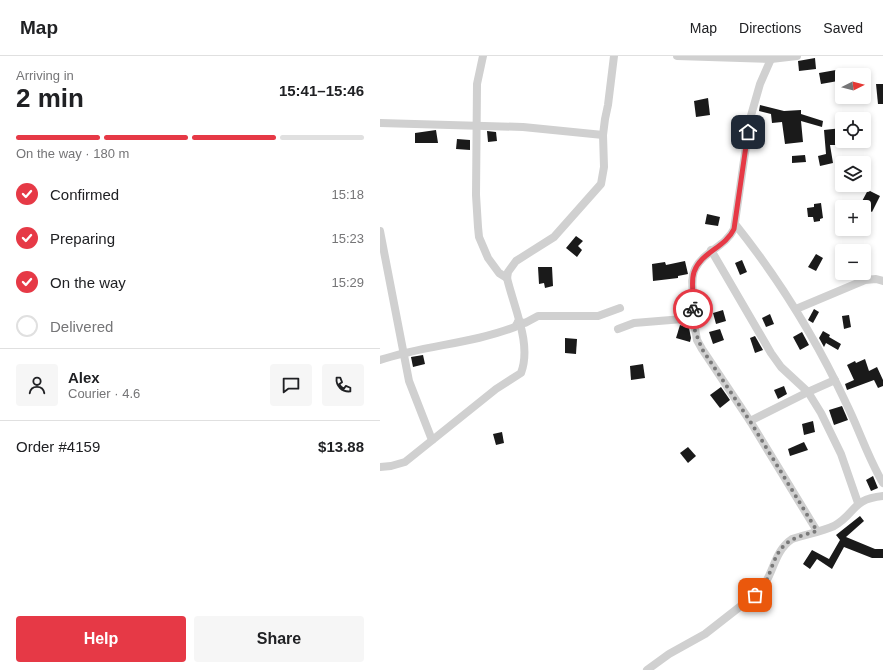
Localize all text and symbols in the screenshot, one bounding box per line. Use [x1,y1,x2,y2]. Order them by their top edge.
text: Map [20,17,58,38]
text: Map [690,20,717,36]
text: Directions [739,20,801,36]
text: Saved [823,20,863,36]
text: Arriving in [16,68,74,83]
north arrow [835,68,871,104]
map controls [835,68,871,280]
text: 15:41–15:46 [279,82,364,99]
text: 2 min [16,83,84,113]
button: locate [835,112,871,148]
pin [731,115,765,149]
icon: home [737,121,759,143]
text: On the way · 180 m [16,146,129,161]
button: layers [835,156,871,192]
icon: check [16,183,38,205]
text: Confirmed [50,186,119,203]
text: 15:18 [331,187,364,202]
button: + [835,200,871,236]
icon: check [16,227,38,249]
text: Preparing [50,230,115,247]
text: 15:23 [331,231,364,246]
button: − [835,244,871,280]
icon: check [16,271,38,293]
text: On the way [50,274,126,291]
text: 15:29 [331,275,364,290]
courier [673,289,713,329]
icon: bike [682,298,704,320]
text: Delivered [50,318,113,335]
button: person [16,364,58,406]
button: chat [270,364,312,406]
button: phone [322,364,364,406]
text: Alex [68,369,100,386]
text: Courier · 4.6 [68,386,140,401]
text: Order #4159 [16,438,100,455]
text: $13.88 [318,438,364,455]
pin [738,578,772,612]
icon: bag [744,584,766,606]
button: Help [16,616,186,662]
button: Share [194,616,364,662]

